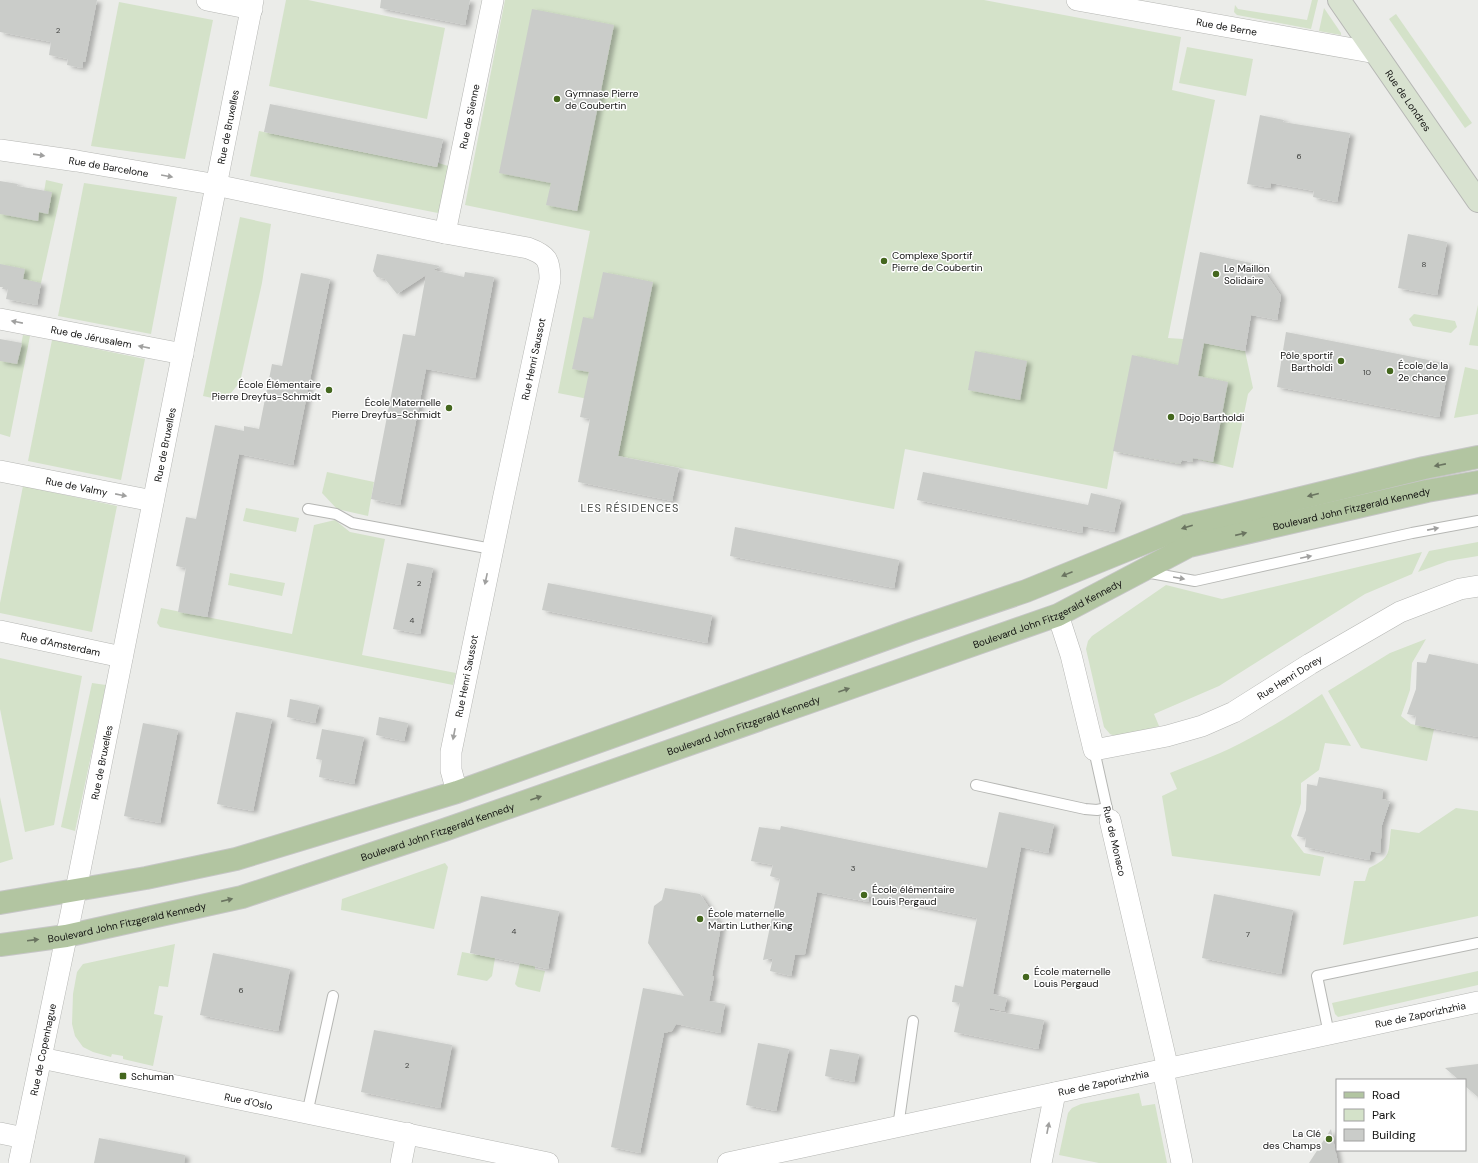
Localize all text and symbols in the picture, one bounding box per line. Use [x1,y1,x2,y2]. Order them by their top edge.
street label: Rue de Berne [1195,15,1258,39]
house number: 2 [56,25,61,35]
street label: Rue de Londres [1382,67,1434,134]
street label: Rue de Sienne [456,83,483,150]
place label: Gymnase Pierre de Coubertin [565,87,639,112]
street label: Rue de Bruxelles [215,88,242,165]
marker: Gymnase Pierre de Coubertin [552,94,562,104]
house number: 6 [1296,151,1302,161]
one-way arrow [33,152,45,158]
street label: Rue de Barcelone [68,154,150,180]
one-way arrow [161,174,173,180]
place label: Complexe Sportif Pierre de Coubertin [892,249,983,274]
marker: Complexe Sportif Pierre de Coubertin [879,256,889,266]
house number: 8 [1422,259,1427,269]
place label: Le Maillon Solidaire [1224,262,1270,287]
marker: Le Maillon Solidaire [1211,269,1221,279]
street label: Rue Henri Saussot [518,317,549,401]
one-way arrow [11,319,23,325]
street label: Rue de Jérusalem [50,323,133,351]
one-way arrow [138,344,151,350]
place label: Pôle sportif Bartholdi [1280,349,1334,374]
marker: Pôle sportif Bartholdi [1336,356,1346,366]
place label: École de la 2e chance [1398,359,1448,384]
marker: École de la 2e chance [1385,366,1395,376]
house number: 10 [1363,367,1372,377]
place label: École Élémentaire Pierre Dreyfus-Schmidt [212,378,321,403]
marker: École Élémentaire Pierre Dreyfus-Schmidt [324,385,334,395]
place label: École Maternelle Pierre Dreyfus-Schmidt [332,396,441,421]
marker: École Maternelle Pierre Dreyfus-Schmidt [444,403,454,413]
street label: Rue de Bruxelles [151,406,179,483]
place label: Dojo Bartholdi [1179,411,1245,424]
marker: Dojo Bartholdi [1166,412,1176,422]
one-way arrow [1434,462,1446,468]
street label: Rue de Valmy [44,474,109,499]
street label: Boulevard John Fitzgerald Kennedy [1271,484,1432,533]
one-way arrow [115,492,127,498]
one-way arrow [1307,492,1319,498]
district label: LES RÉSIDENCES [581,501,679,515]
one-way arrow [1181,524,1193,530]
one-way arrow [1427,526,1439,532]
one-way arrow [1234,531,1247,537]
one-way arrow [1300,553,1312,559]
one-way arrow [1060,572,1072,578]
one-way arrow [483,573,489,585]
street label: Boulevard John Fitzgerald Kennedy [971,576,1125,651]
one-way arrow [1173,576,1185,582]
house number: 2 [417,578,422,588]
house number: 4 [410,615,415,625]
street label: Rue d'Amsterdam [19,630,102,659]
street label: Rue Henri Saussot [452,634,481,718]
street label: Rue Henri Dorey [1255,652,1325,703]
one-way arrow [838,686,850,692]
street label: Boulevard John Fitzgerald Kennedy [665,693,822,758]
street label: Rue de Bruxelles [88,724,116,801]
one-way arrow [451,728,457,740]
one-way arrow [531,795,543,801]
street label: Boulevard John Fitzgerald Kennedy [359,800,517,864]
street label: Rue de Monaco [1100,805,1129,878]
house number: 3 [851,863,856,873]
place label: École élémentaire Louis Pergaud [872,883,955,908]
marker: École élémentaire Louis Pergaud [859,890,869,900]
one-way arrow [221,897,233,903]
street label: Boulevard John Fitzgerald Kennedy [47,899,208,945]
place label: École maternelle Martin Luther King [708,907,793,932]
marker: École maternelle Martin Luther King [695,914,705,924]
house number: 4 [512,926,517,936]
house number: 7 [1246,929,1250,939]
one-way arrow [27,937,39,943]
place label: École maternelle Louis Pergaud [1034,965,1111,990]
marker: École maternelle Louis Pergaud [1021,972,1031,982]
house number: 6 [238,985,244,995]
street label: Rue de Zaporizhzhia [1374,999,1467,1031]
street label: Rue de Copenhague [27,1002,59,1097]
house number: 2 [405,1060,410,1070]
street label: Rue de Zaporizhzhia [1057,1067,1150,1099]
place label: Schuman [131,1070,174,1083]
marker: Schuman [118,1071,128,1081]
legend [1336,1079,1466,1151]
text: Road [1372,1087,1400,1103]
street label: Rue d'Oslo [223,1090,274,1113]
text: Park [1372,1107,1396,1123]
one-way arrow [1046,1122,1052,1134]
place label: La Clé des Champs [1263,1127,1321,1152]
text: Building [1372,1127,1416,1143]
marker: La Clé des Champs [1324,1134,1334,1144]

